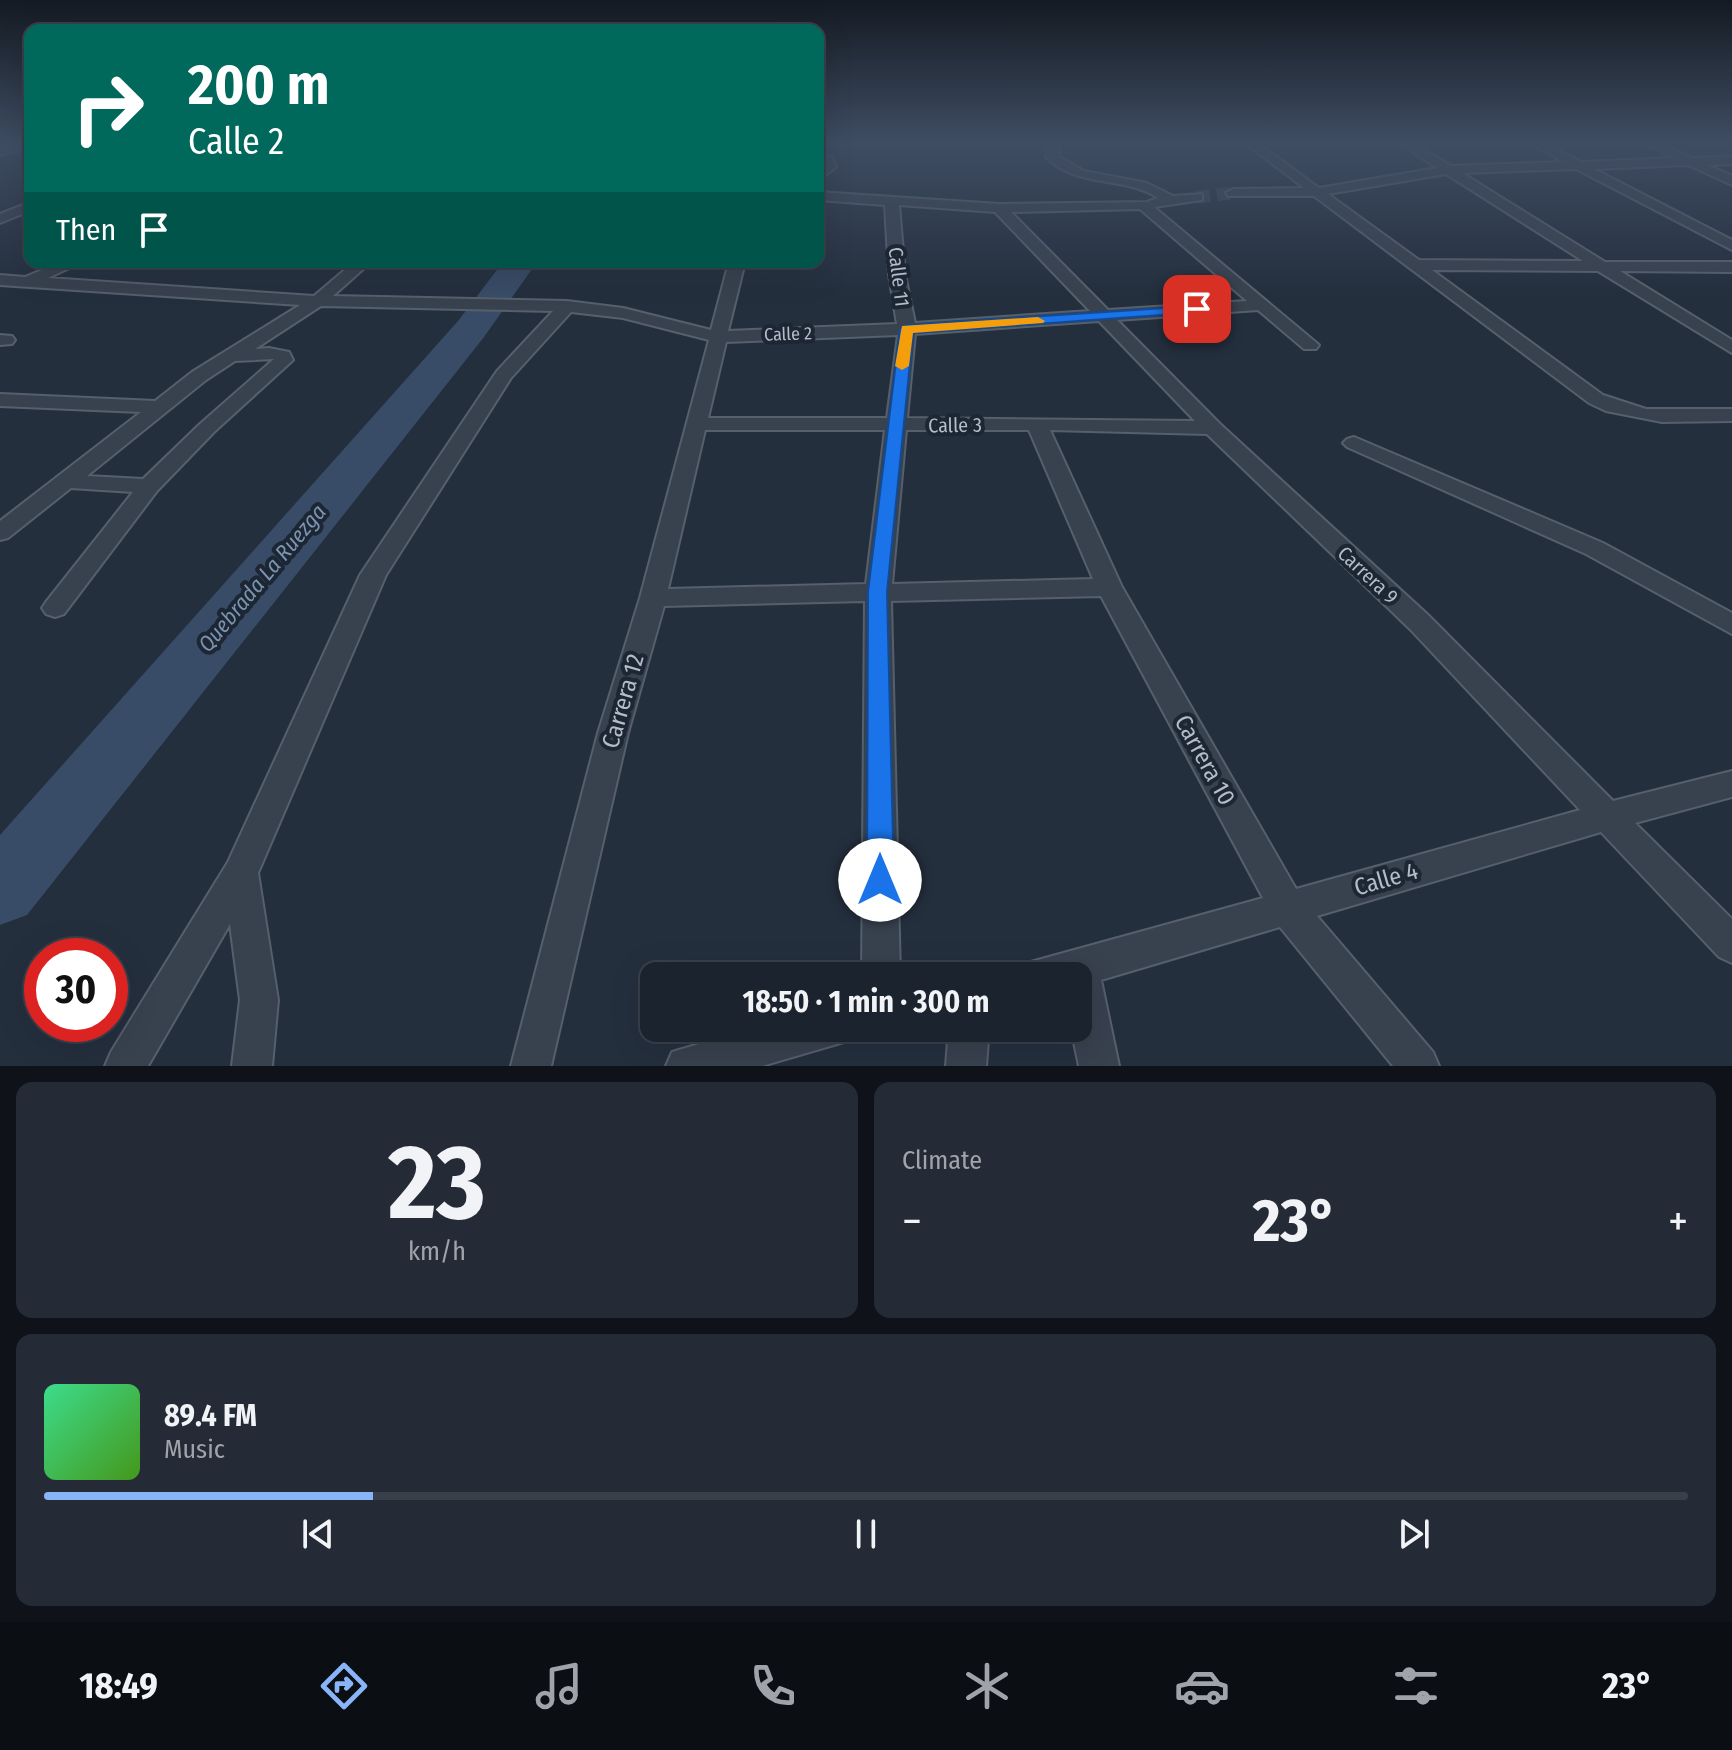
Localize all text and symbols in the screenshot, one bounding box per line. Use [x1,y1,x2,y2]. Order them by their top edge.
text: 200 m [188,52,329,119]
icon: right [56,56,160,160]
text: Calle 2 [188,120,284,164]
icon: arrive [132,208,176,252]
text: Then [56,212,116,248]
street label: Calle 11 [883,246,915,308]
pin [1163,275,1231,343]
icon: arrive [1175,287,1219,331]
street label: Calle 2 [764,322,812,346]
street label: Calle 3 [928,413,982,437]
water label: Quebrada La Ruezga [192,499,332,657]
street label: Carrera 9 [1333,541,1403,609]
street label: Carrera 12 [596,651,650,751]
street label: Carrera 10 [1169,710,1241,810]
position arrow [838,838,922,922]
street label: Calle 4 [1351,857,1421,901]
speed limit sign: 30 [24,938,128,1042]
text: 18:50 · 1 min · 300 m [743,984,989,1020]
text: 23 [388,1121,486,1246]
text: Climate [902,1145,982,1176]
text: 23° [1253,1185,1337,1257]
text: − [902,1195,922,1248]
text: + [1668,1195,1688,1248]
text: km/h [408,1236,466,1267]
text: 89.4 FM [164,1398,257,1434]
text: Music [164,1434,225,1465]
icon: previous [296,1512,340,1556]
icon: pause [844,1512,888,1556]
icon: next [1392,1512,1436,1556]
icon: directions [316,1658,372,1714]
icon: music [531,1658,587,1714]
icon: phone [745,1658,801,1714]
icon: climate [959,1658,1015,1714]
icon: car [1174,1658,1230,1714]
icon: filters [1388,1658,1444,1714]
text: 18:49 [79,1664,158,1708]
text: 23° [1602,1664,1653,1708]

